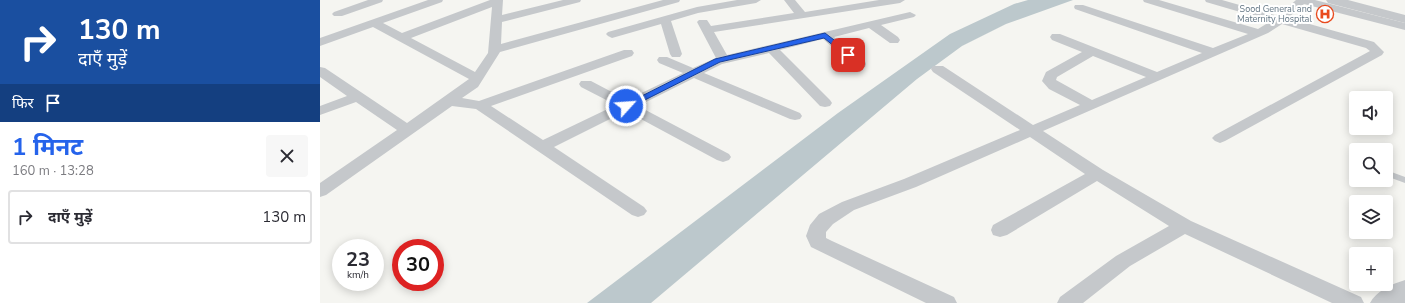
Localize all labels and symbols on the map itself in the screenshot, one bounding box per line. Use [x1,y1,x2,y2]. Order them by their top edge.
place label: Sood General and Maternity Hospital [1237,3,1312,25]
hospital icon: Sood General and Maternity Hospital [1315,4,1335,24]
pin [831,38,865,72]
position arrow [605,85,647,127]
speed limit sign: 30 [392,239,444,291]

